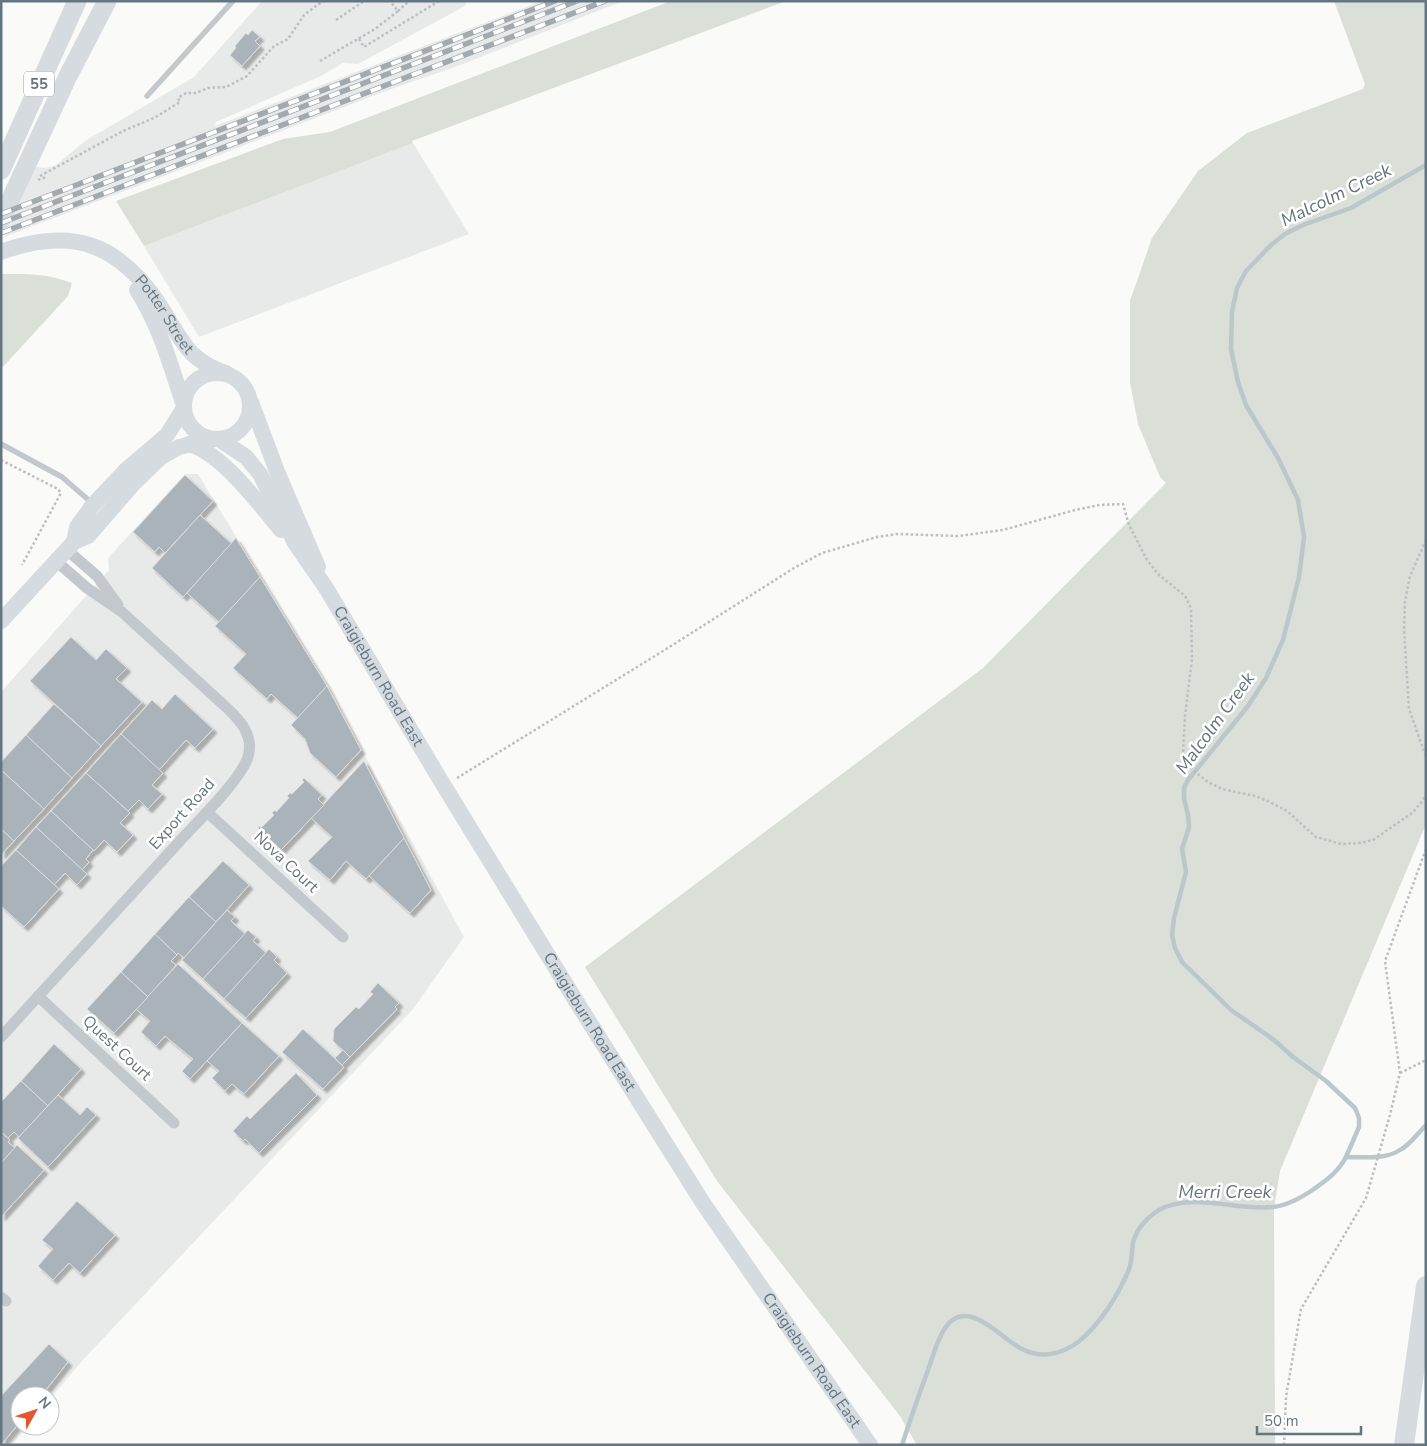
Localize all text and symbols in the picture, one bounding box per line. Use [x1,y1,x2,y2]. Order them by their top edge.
road number: 55 [24,72,54,96]
water label: Malcolm Creek [1277,157,1396,232]
street label: Potter Street [130,270,199,360]
street label: Craigieburn Road East [328,602,429,751]
water label: Malcolm Creek [1170,666,1261,779]
street label: Export Road [144,774,220,854]
street label: Nova Court [249,826,323,898]
street label: Craigieburn Road East [538,948,641,1096]
street label: Quest Court [78,1010,157,1086]
water label: Merri Creek [1178,1180,1273,1204]
street label: Craigieburn Road East [757,1288,866,1433]
north arrow [10,1386,60,1436]
text: N [34,1393,55,1413]
scale bar [1257,1404,1361,1436]
text: 50 m [1264,1411,1299,1431]

